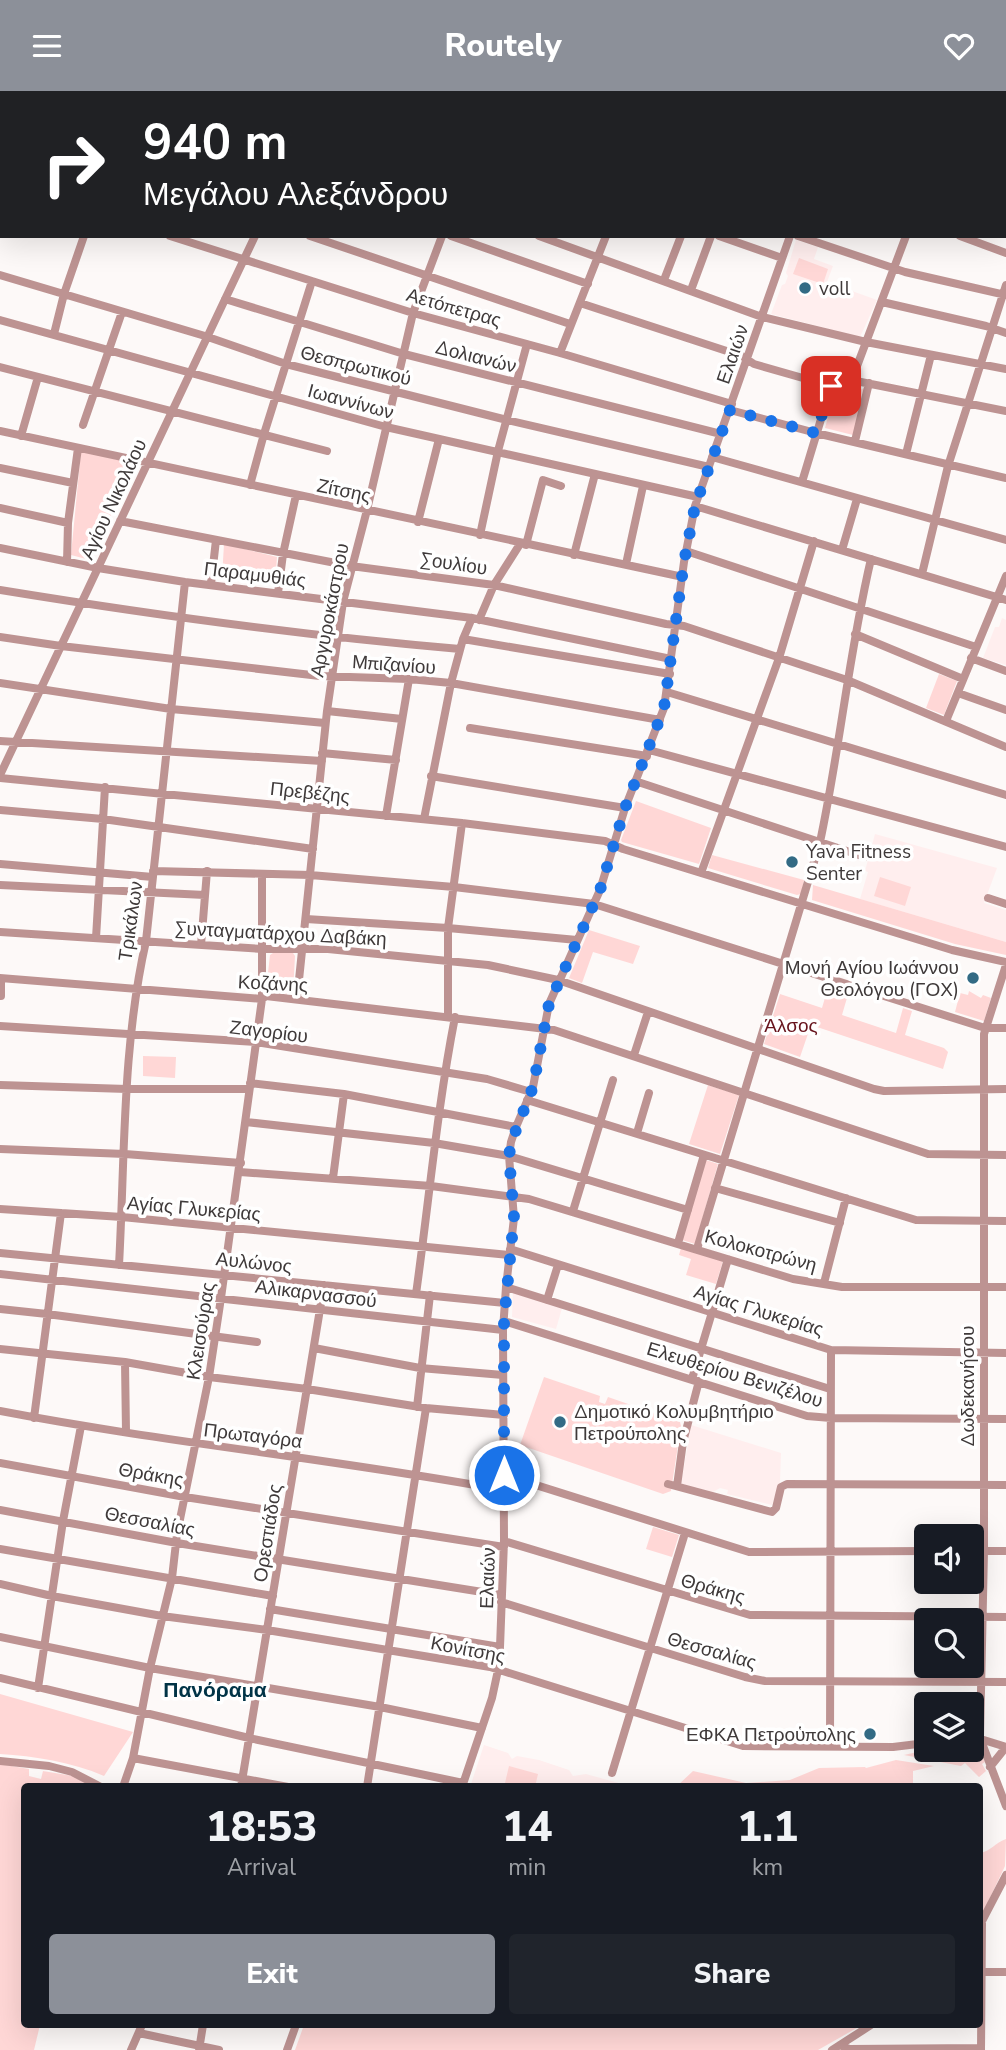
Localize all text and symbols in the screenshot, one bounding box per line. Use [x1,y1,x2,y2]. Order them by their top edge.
text: Routely [444,24,562,67]
icon: menu [28,27,66,65]
icon: heart [940,27,978,65]
text: 940 m [143,109,287,176]
icon: right [28,119,119,210]
text: Μεγάλου Αλεξάνδρου [143,173,448,216]
place label: voll [819,276,851,302]
marker: voll [797,280,813,296]
street label: Αετόπετρας [403,282,504,334]
street label: Ελαιών [711,321,755,388]
street label: Δολιανών [433,334,519,380]
street label: Θεσπρωτικού [298,340,414,392]
pin [801,356,861,416]
icon: arrive [812,367,850,405]
street label: Ιωαννίνων [305,378,397,426]
street label: Αγίου Νικολάου [75,435,153,564]
street label: Ζίτσης [314,473,373,509]
street label: Αργυροκάστρου [304,541,356,679]
street label: Σουλίου [419,546,489,582]
street label: Παραμυθιάς [202,556,307,594]
street label: Μπιζανίου [351,649,437,681]
street label: Πρεβέζης [269,776,351,810]
place label: Yava Fitness Senter [805,839,911,887]
marker: Yava Fitness Senter [784,854,800,870]
street label: Τρικάλων [113,880,149,963]
street label: Συνταγματάρχου Δαβάκη [175,915,387,953]
place label: Μονή Αγίου Ιωάννου Θεολόγου (ΓΟΧ) [785,955,959,1003]
street label: Κοζάνης [237,969,309,999]
marker: Μονή Αγίου Ιωάννου Θεολόγου (ΓΟΧ) [965,970,981,986]
park label: Άλσος [764,1013,818,1039]
street label: Ζαγορίου [228,1014,309,1050]
street label: Αγίας Γλυκερίας [126,1190,262,1228]
street label: Κολοκοτρώνη [702,1223,820,1278]
street label: Αυλώνος [215,1246,293,1280]
street label: Αλικαρνασσού [254,1274,378,1314]
street label: Αγίας Γλυκερίας [691,1279,827,1343]
street label: Κλεισούρας [180,1280,222,1382]
street label: Δωδεκανήσου [955,1326,981,1446]
street label: Ελευθερίου Βενιζέλου [643,1336,826,1414]
place label: Δημοτικό Κολυμβητήριο Πετρούπολης [574,1399,774,1447]
marker: Δημοτικό Κολυμβητήριο Πετρούπολης [552,1414,568,1430]
street label: Πρωταγόρα [202,1417,304,1455]
position arrow [467,1438,541,1512]
street label: Θράκης [116,1456,185,1494]
street label: Ορεστιάδος [247,1482,289,1584]
street label: Θεσσαλίας [102,1500,197,1543]
map controls [914,1524,984,1762]
button: sound [914,1524,984,1594]
street label: Ελαιών [474,1547,502,1609]
street label: Θράκης [678,1567,748,1611]
button: search [914,1608,984,1678]
street label: Θεσσαλίας [664,1626,759,1676]
street label: Κονίτσης [428,1630,507,1670]
district label: Πανόραμα [163,1676,267,1704]
button: layers [914,1692,984,1762]
place label: ΕΦΚΑ Πετροὑπολης [686,1722,856,1748]
marker: ΕΦΚΑ Πετροὑπολης [862,1726,878,1742]
text: 18:53 [206,1799,317,1856]
text: 14 [502,1799,552,1856]
text: 1.1 [737,1799,798,1856]
text: Arrival [227,1852,296,1883]
text: min [508,1852,546,1883]
text: km [752,1852,783,1883]
button: Exit [49,1934,495,2014]
button: Share [509,1934,955,2014]

